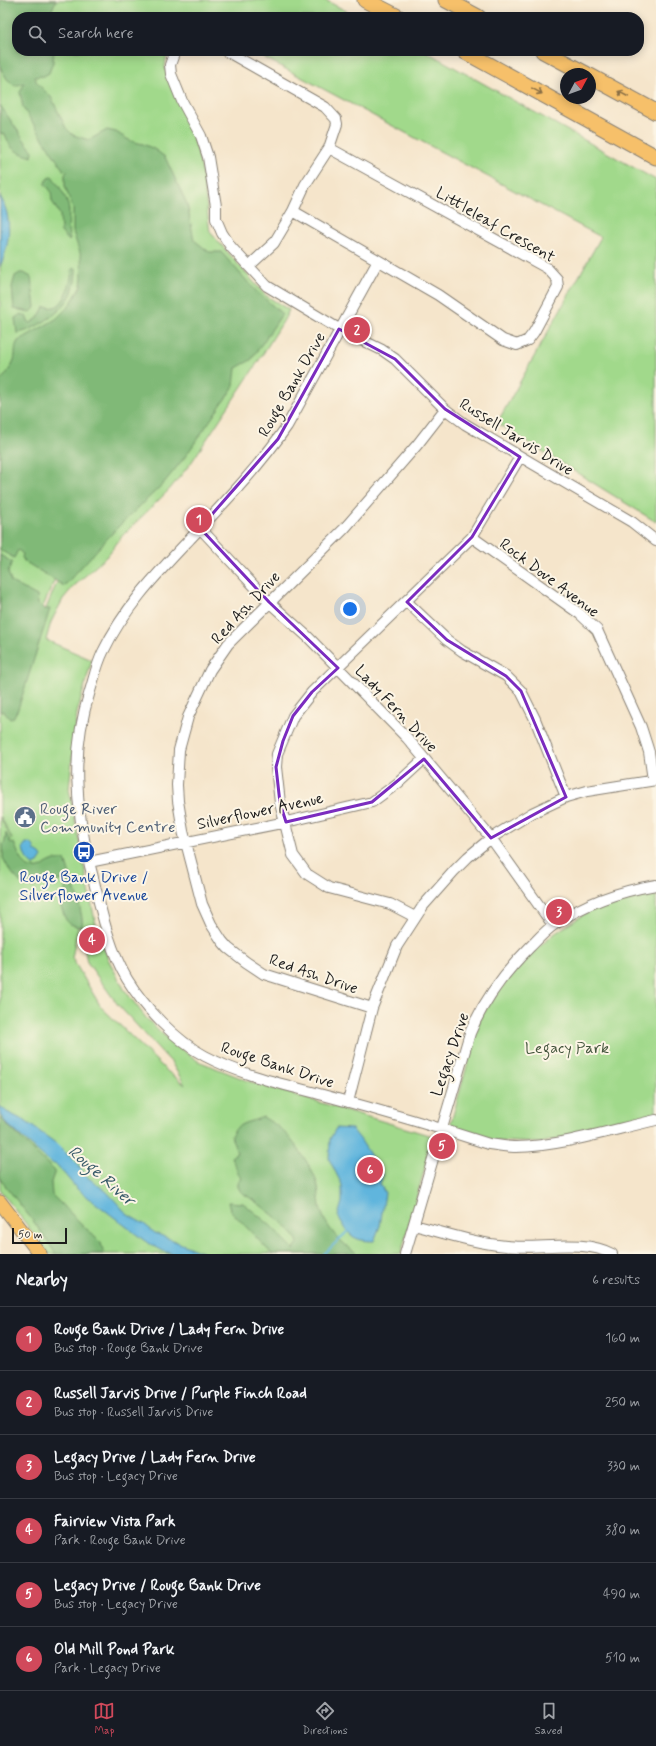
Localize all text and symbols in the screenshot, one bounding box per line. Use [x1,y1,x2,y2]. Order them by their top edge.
search box [12,12,644,56]
icon: search [26,23,48,45]
text: Search here [58,24,134,44]
north arrow [560,68,596,104]
one-way arrow [531,87,543,95]
one-way arrow [617,90,629,98]
street label: Littleleaf Crescent [432,183,559,268]
pin: 2 [344,315,370,345]
street label: Rouge Bank Drive [254,328,332,442]
street label: Russell Jarvis Drive [455,394,577,481]
pin: 1 [186,505,212,535]
street label: Rock Dove Avenue [495,534,603,623]
street label: Red Ash Drive [207,567,285,649]
your location [340,599,360,619]
street label: Lady Fern Drive [350,661,442,757]
street label: Silverflower Avenue [195,788,326,835]
place label: Rouge River Community Centre [40,799,175,838]
public building icon: Rouge River Community Centre [12,804,38,830]
bus stop icon: Rouge Bank Drive / Silverflower Avenue [71,839,97,865]
place label: Rouge Bank Drive / Silverflower Avenue [19,867,149,906]
pin: 3 [546,897,572,927]
pin: 4 [79,925,105,955]
street label: Red Ash Drive [266,949,361,999]
street label: Legacy Drive [426,1010,476,1100]
street label: Rouge Bank Drive [218,1037,337,1095]
park label: Legacy Park [525,1038,609,1060]
pin: 5 [429,1131,455,1161]
water label: Rouge River [62,1141,142,1214]
pin: 6 [357,1155,383,1185]
scale bar [12,1226,67,1245]
text: 50 m [18,1228,43,1242]
text: Nearby [16,1269,68,1291]
text: 6 results [592,1272,640,1289]
text: Rouge Bank Drive / Lady Fern Drive [54,1320,284,1340]
text: 1 [26,1330,32,1347]
text: 160 m [605,1330,640,1347]
text: Bus stop · Rouge Bank Drive [54,1340,203,1357]
text: Russell Jarvis Drive / Purple Finch Road [54,1384,307,1404]
text: 2 [26,1394,32,1411]
text: 250 m [605,1394,640,1411]
text: Bus stop · Russell Jarvis Drive [54,1404,213,1421]
text: Legacy Drive / Lady Fern Drive [54,1448,256,1468]
text: 3 [26,1458,32,1475]
text: 330 m [607,1458,640,1475]
text: Bus stop · Legacy Drive [54,1468,178,1485]
text: Fairview Vista Park [54,1512,176,1532]
text: 4 [25,1522,33,1539]
text: 380 m [605,1522,640,1539]
text: Park · Rouge Bank Drive [54,1532,186,1549]
text: Legacy Drive / Rouge Bank Drive [54,1576,261,1596]
text: 5 [25,1586,33,1603]
text: 490 m [603,1586,640,1603]
text: Bus stop · Legacy Drive [54,1596,178,1613]
text: Old Mill Pond Park [54,1640,174,1660]
text: 6 [26,1650,32,1667]
text: 510 m [605,1650,640,1667]
text: Park · Legacy Drive [54,1660,161,1677]
tab: Map [93,1700,115,1738]
tab: Directions [302,1700,348,1738]
tab: Saved [535,1700,562,1738]

